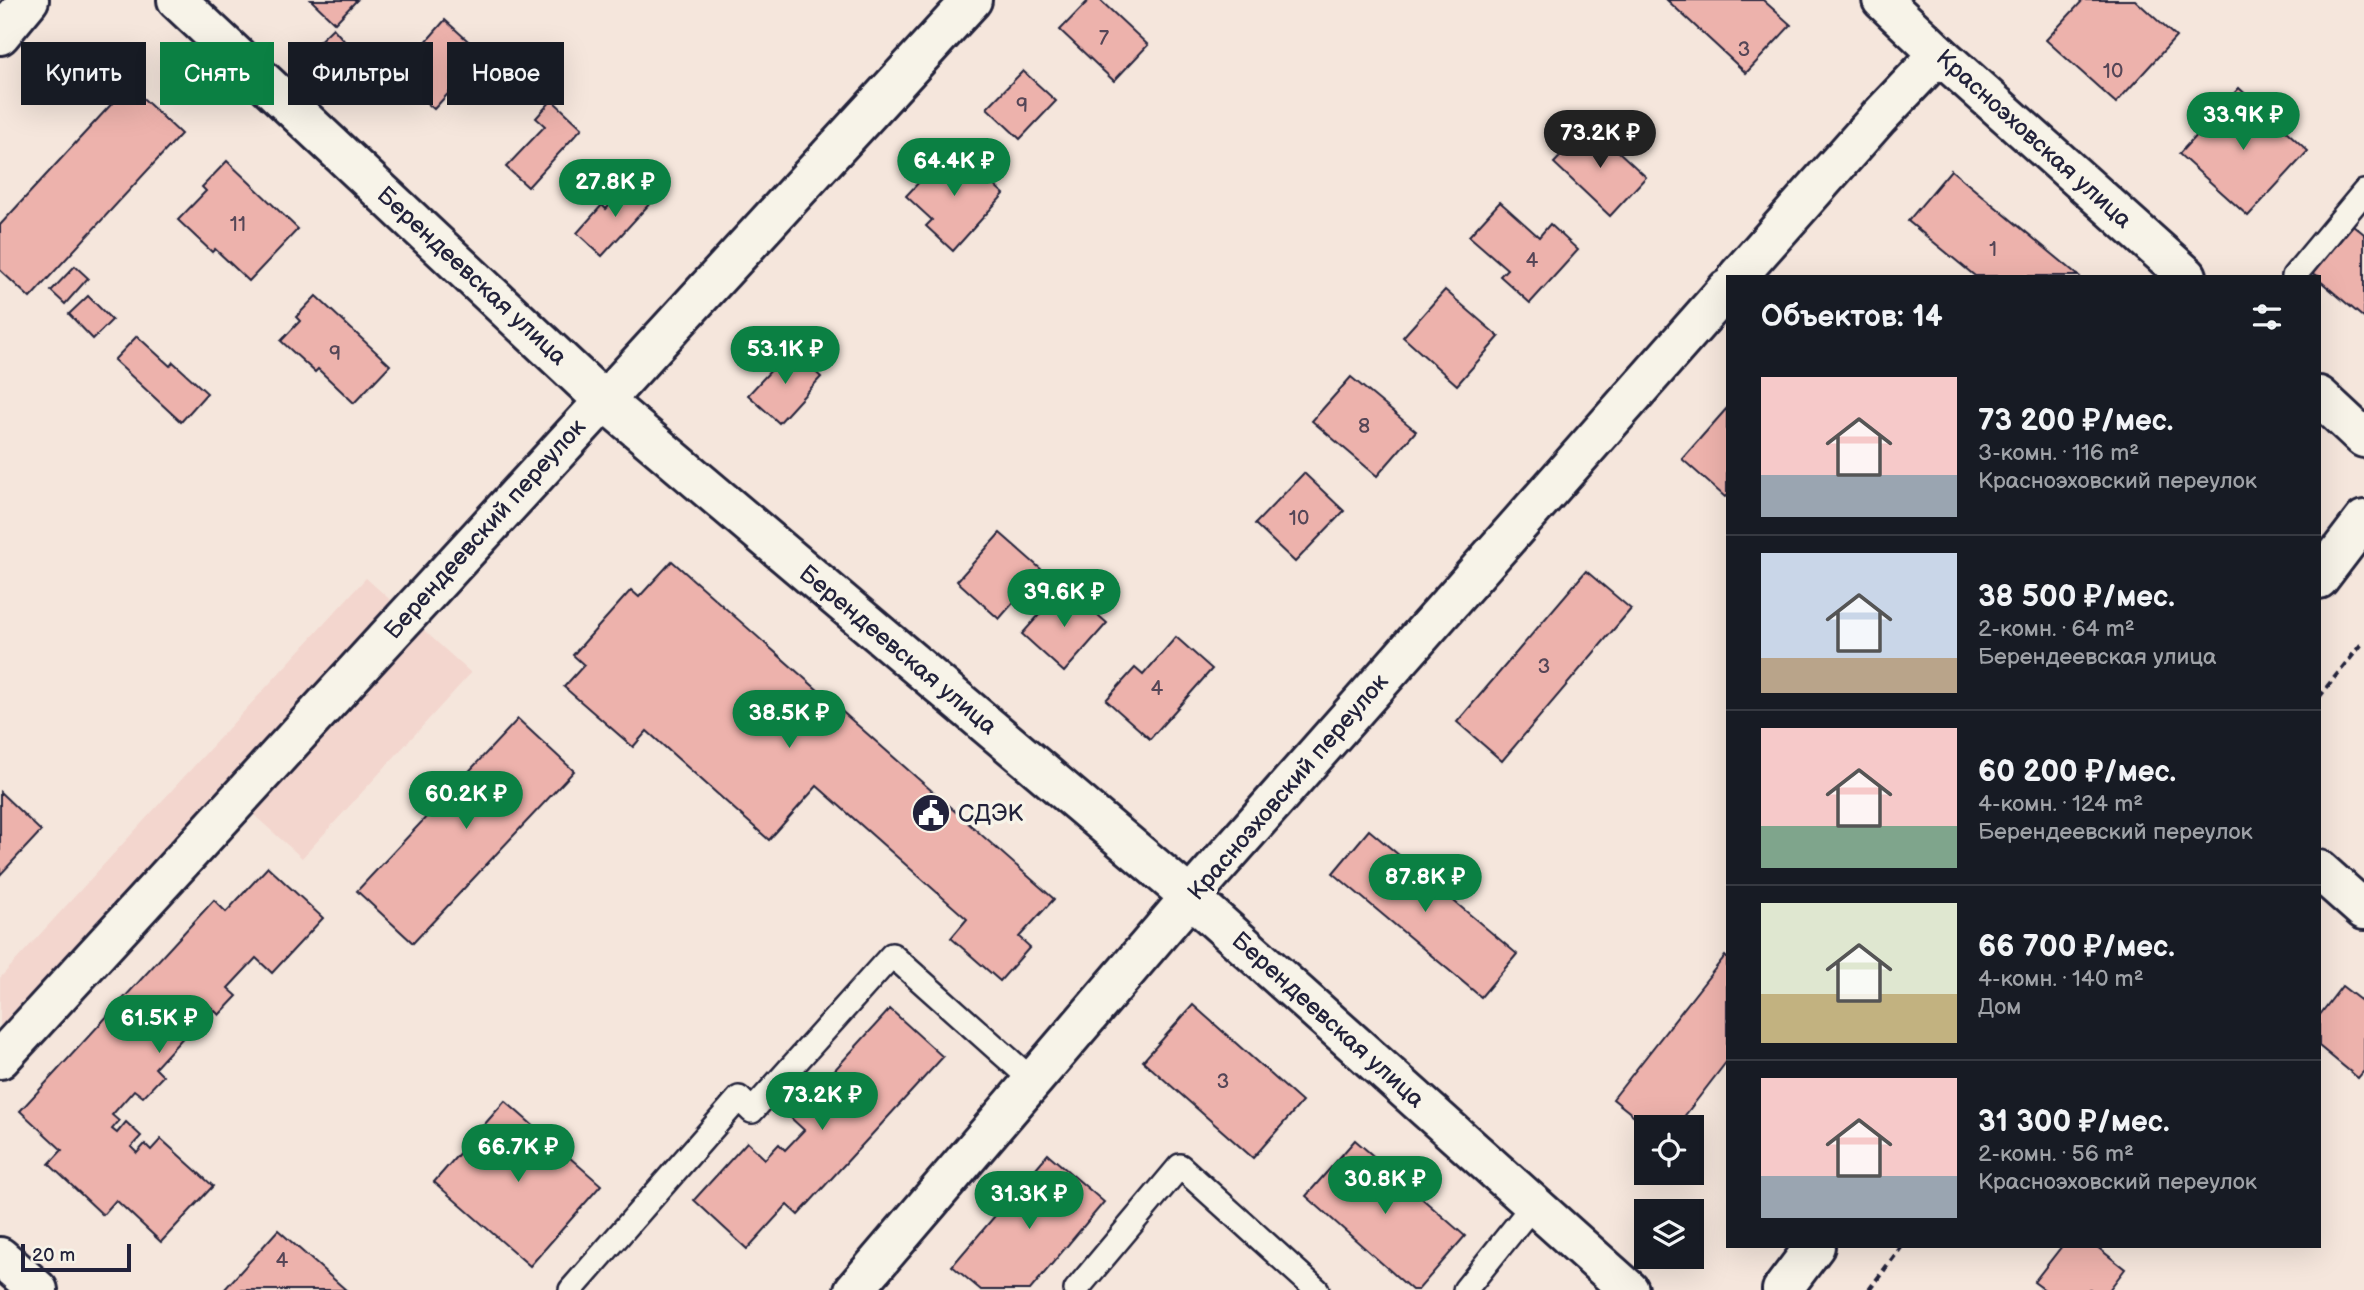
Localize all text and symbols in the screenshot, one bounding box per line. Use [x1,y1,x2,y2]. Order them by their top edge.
house number: 7 [1099,26,1110,51]
house number: 3 [1738,37,1750,62]
chip: Купить [21,42,146,105]
chip: Снять [160,42,274,105]
chip: Фильтры [288,42,433,105]
chip: Новое [447,42,564,105]
street label: Красноэховская улица [1930,43,2138,235]
house number: 10 [2103,59,2123,84]
pin: 33.9K ₽ [2178,92,2308,152]
house number: 9 [1016,93,1028,118]
text: 33.9K ₽ [2203,101,2283,129]
pin: 73.2K ₽ [1535,110,1665,170]
text: 73.2K ₽ [1560,119,1640,147]
pin: 64.4K ₽ [889,138,1019,198]
text: 64.4K ₽ [913,147,995,175]
pin: 27.8K ₽ [550,160,680,219]
text: 27.8K ₽ [575,168,655,196]
street label: Берендеевская улица [371,181,573,371]
house number: 11 [230,212,246,237]
house number: 1 [1989,237,1997,262]
house number: 4 [1526,248,1539,273]
icon: filters [2248,298,2286,336]
text: Объектов: 14 [1761,299,1943,335]
pin: 53.1K ₽ [720,326,850,386]
text: 53.1K ₽ [747,335,823,363]
house number: 9 [329,341,341,366]
text: 73 200 ₽/мес. [1978,403,2173,439]
icon: home [1817,405,1901,489]
street label: Берендеевский переулок [378,413,592,645]
house number: 8 [1358,414,1370,439]
text: 3-комн. · 116 m² [1978,439,2139,467]
text: Красноэховский переулок [1978,467,2257,495]
house number: 10 [1289,506,1309,531]
street label: Берендеевская улица [793,559,1003,741]
pin: 39.6K ₽ [999,570,1129,629]
text: 39.6K ₽ [1023,578,1105,606]
text: 38 500 ₽/мес. [1978,579,2175,615]
icon: home [1817,581,1901,665]
text: 2-комн. · 64 m² [1978,615,2135,643]
text: Берендеевская улица [1978,643,2217,671]
house number: 3 [1538,654,1550,679]
street label: Красноэховский переулок [1182,667,1395,906]
house number: 4 [1151,676,1164,701]
pin: 38.5K ₽ [724,690,854,750]
text: 38.5K ₽ [749,699,829,727]
text: 60 200 ₽/мес. [1978,754,2176,790]
icon: home [1817,756,1901,840]
pin: 60.2K ₽ [401,772,531,831]
text: 60.2K ₽ [425,780,507,808]
text: 4-комн. · 124 m² [1978,790,2143,818]
public building icon: СДЭК [910,792,952,834]
place label: СДЭК [958,799,1024,828]
text: Берендеевский переулок [1978,818,2253,846]
pin: 87.8K ₽ [1360,855,1490,914]
text: 87.8K ₽ [1385,863,1465,891]
street label: Берендеевская улица [1226,926,1430,1114]
text: 66 700 ₽/мес. [1978,929,2175,965]
icon: home [1817,931,1901,1015]
text: 4-комн. · 140 m² [1978,965,2144,993]
text: Дом [1978,993,2021,1021]
pin: 61.5K ₽ [94,996,224,1055]
text: 61.5K ₽ [120,1004,198,1032]
house number: 3 [1217,1069,1229,1094]
pin: 73.2K ₽ [757,1072,887,1132]
text: 73.2K ₽ [782,1081,862,1109]
text: 31 300 ₽/мес. [1978,1104,2170,1140]
icon: home [1817,1106,1901,1190]
map controls [1634,1115,1704,1269]
button: locate [1634,1115,1704,1185]
pin: 66.7K ₽ [453,1124,583,1184]
text: 66.7K ₽ [478,1133,558,1161]
text: 2-комн. · 56 m² [1978,1140,2134,1168]
pin: 30.8K ₽ [1320,1156,1450,1216]
text: 30.8K ₽ [1344,1165,1426,1193]
text: Красноэховский переулок [1978,1168,2257,1196]
pin: 31.3K ₽ [964,1172,1094,1231]
text: 31.3K ₽ [991,1180,1067,1208]
button: layers [1634,1199,1704,1269]
scale bar [21,1241,131,1273]
text: 20 m [32,1244,75,1267]
house number: 4 [276,1248,289,1273]

